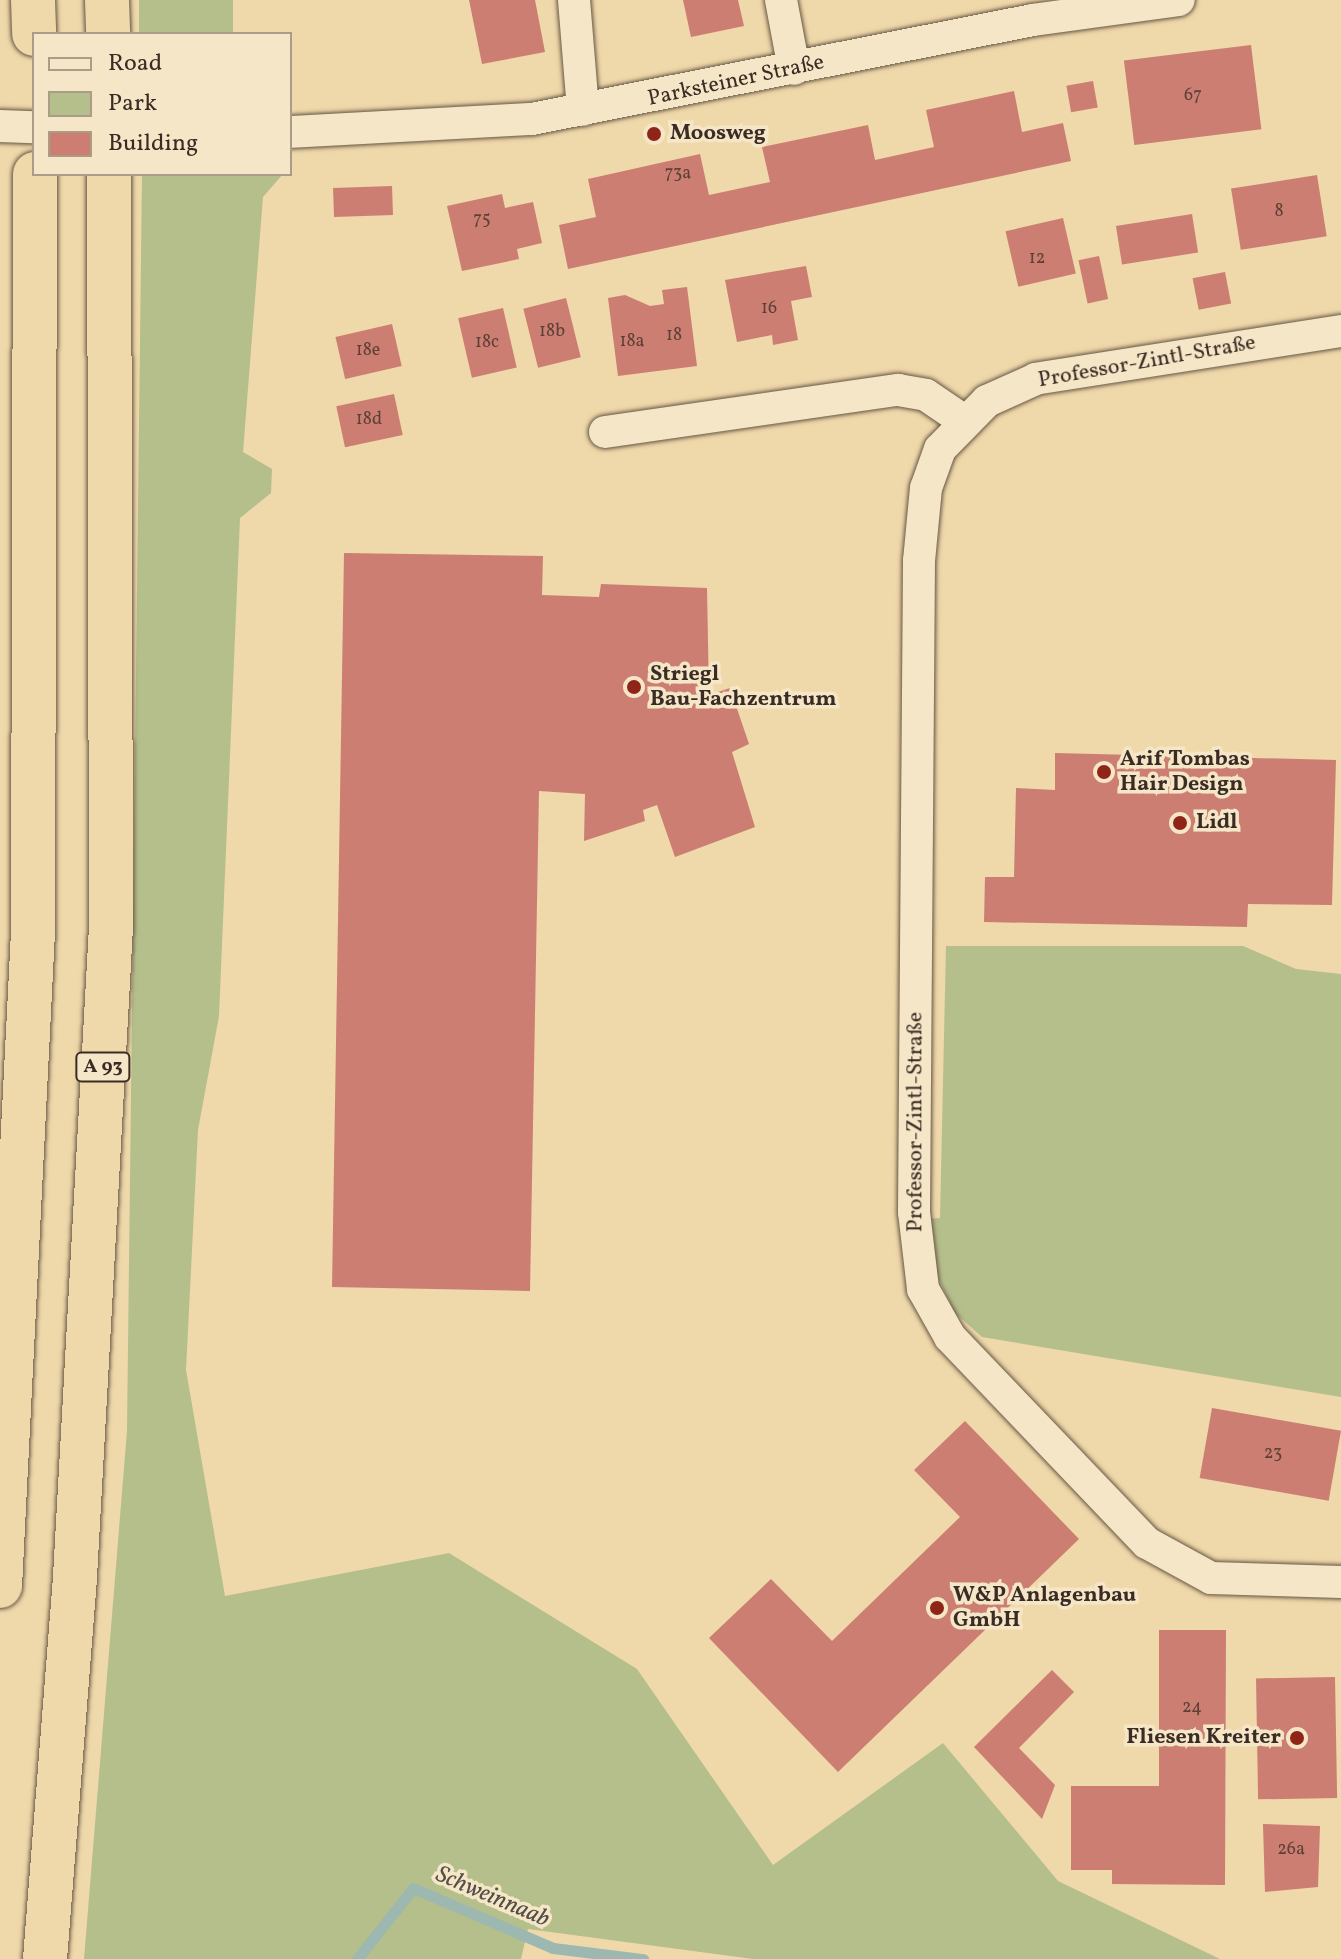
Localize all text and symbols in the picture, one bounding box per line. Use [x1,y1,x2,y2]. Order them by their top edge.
legend [32,32,292,176]
text: Road [108,47,162,81]
street label: Parksteiner Straße [645,49,827,113]
house number: 67 [1184,85,1202,107]
text: Park [108,87,157,121]
place label: Moosweg [670,121,766,147]
marker: Moosweg [645,125,663,143]
text: Building [108,127,198,161]
house number: 73a [665,163,691,185]
house number: 8 [1274,201,1284,223]
house number: 75 [473,209,491,231]
house number: 12 [1029,248,1045,270]
house number: 16 [761,298,777,320]
house number: 18b [539,321,565,343]
house number: 18 [666,325,682,347]
street label: Professor-Zintl-Straße [1036,330,1258,394]
house number: 18a [619,331,645,353]
house number: 18c [475,332,499,354]
house number: 18e [356,340,380,362]
house number: 18d [356,409,382,431]
place label: Striegl Bau-Fachzentrum [650,661,837,712]
marker: Striegl Bau-Fachzentrum [625,678,643,696]
place label: Arif Tombas Hair Design [1120,746,1248,798]
marker: Arif Tombas Hair Design [1095,763,1113,781]
place label: Lidl [1196,810,1238,836]
marker: Lidl [1171,814,1189,832]
street label: Professor-Zintl-Straße [903,1012,929,1232]
road number: A 93 [75,1051,131,1083]
house number: 23 [1264,1443,1282,1465]
place label: W&P Anlagenbau GmbH [953,1582,1136,1634]
marker: W&P Anlagenbau GmbH [928,1599,946,1617]
house number: 24 [1182,1697,1202,1719]
place label: Fliesen Kreiter [1126,1725,1281,1751]
marker: Fliesen Kreiter [1288,1729,1306,1747]
house number: 26a [1277,1839,1305,1861]
water label: Schweinnaab [431,1861,553,1935]

